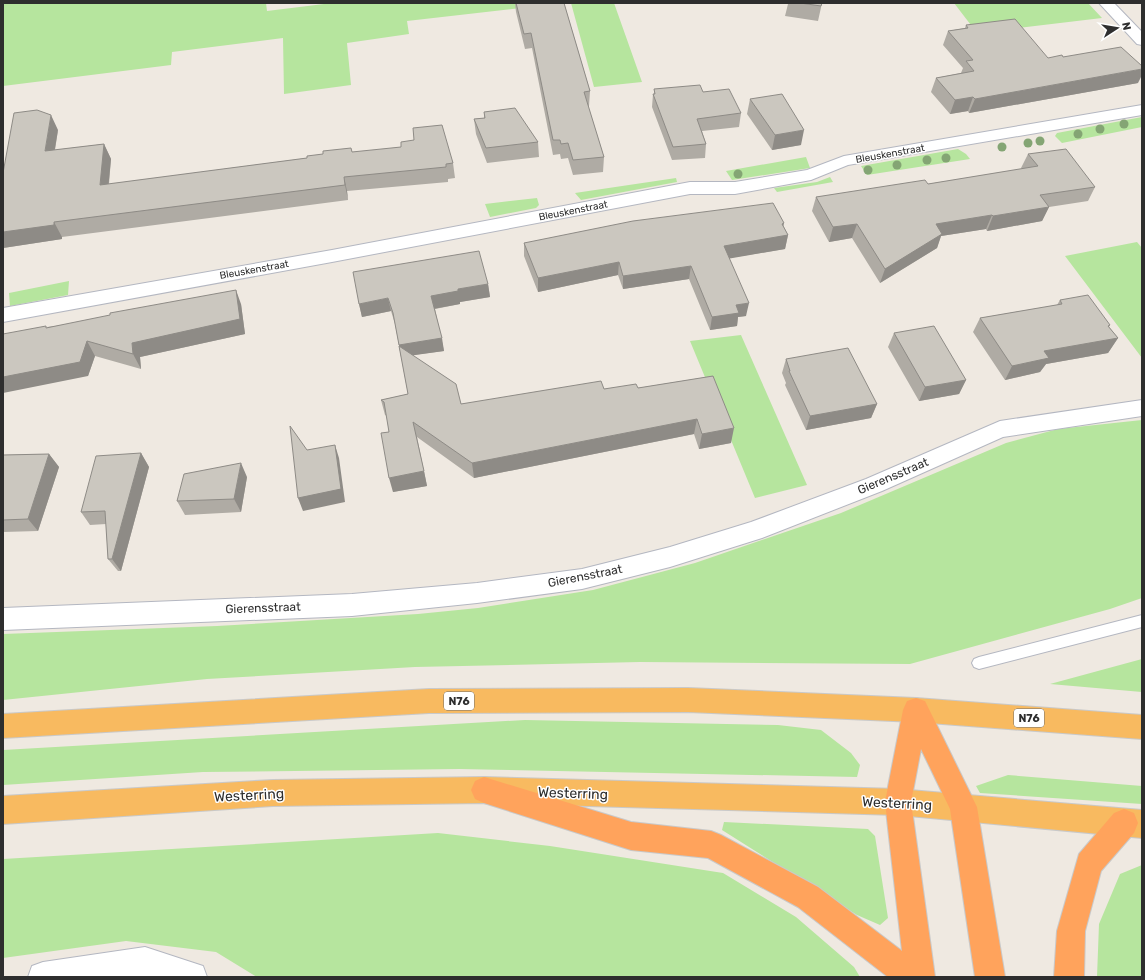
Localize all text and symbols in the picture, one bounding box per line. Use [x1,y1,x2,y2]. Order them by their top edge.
north arrow [1097,8,1137,48]
text: N [1119,21,1133,31]
street label: Bleuskenstraat [855,142,926,166]
street label: Bleuskenstraat [538,198,609,224]
street label: Bleuskenstraat [219,258,290,282]
street label: Gierensstraat [856,455,931,497]
street label: Gierensstraat [547,562,624,590]
street label: Gierensstraat [225,600,301,616]
road number: N76 [444,692,474,710]
road number: N76 [1014,709,1044,727]
street label: Westerring [538,784,608,803]
street label: Westerring [214,785,284,806]
street label: Westerring [862,793,932,814]

